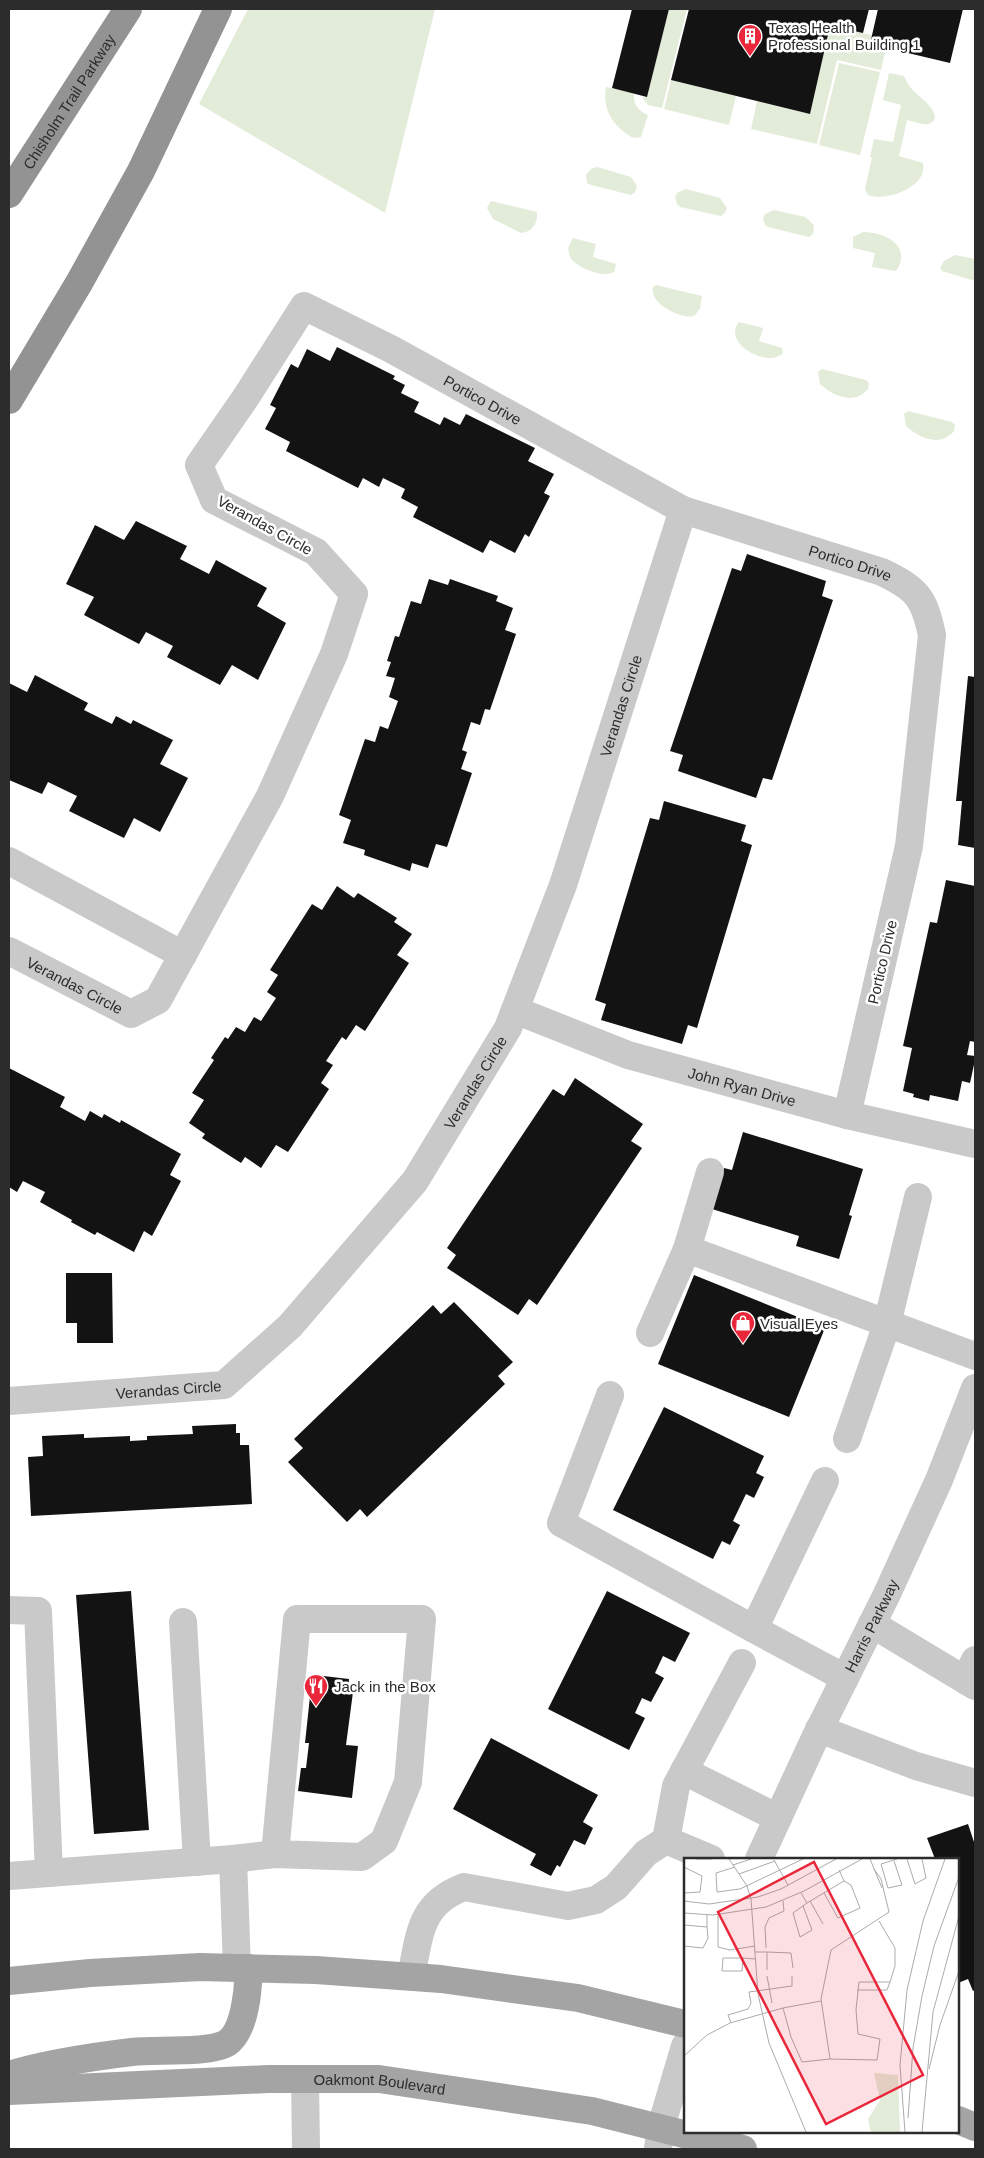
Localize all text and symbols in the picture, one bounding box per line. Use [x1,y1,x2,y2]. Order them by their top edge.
place label: Texas Health Professional Building 1 [768,19,921,53]
building icon: Texas Health Professional Building 1 [737,23,763,57]
street label: Chisholm Trail Parkway [19,31,118,172]
street label: Portico Drive [441,371,524,428]
street label: Verandas Circle [215,492,315,558]
street label: Portico Drive [807,541,895,584]
street label: Verandas Circle [596,653,645,759]
street label: Portico Drive [864,918,900,1006]
street label: Verandas Circle [24,953,126,1017]
street label: Verandas Circle [440,1033,510,1132]
street label: John Ryan Drive [686,1063,798,1109]
shop icon: Visual Eyes [730,1310,756,1344]
place label: Visual Eyes [760,1315,838,1332]
street label: Verandas Circle [115,1377,222,1402]
street label: Harris Parkway [841,1576,901,1675]
restaurant icon: Jack in the Box [303,1673,329,1707]
place label: Jack in the Box [334,1678,436,1695]
inset map [684,1858,959,2133]
street label: Oakmont Boulevard [313,2071,447,2097]

